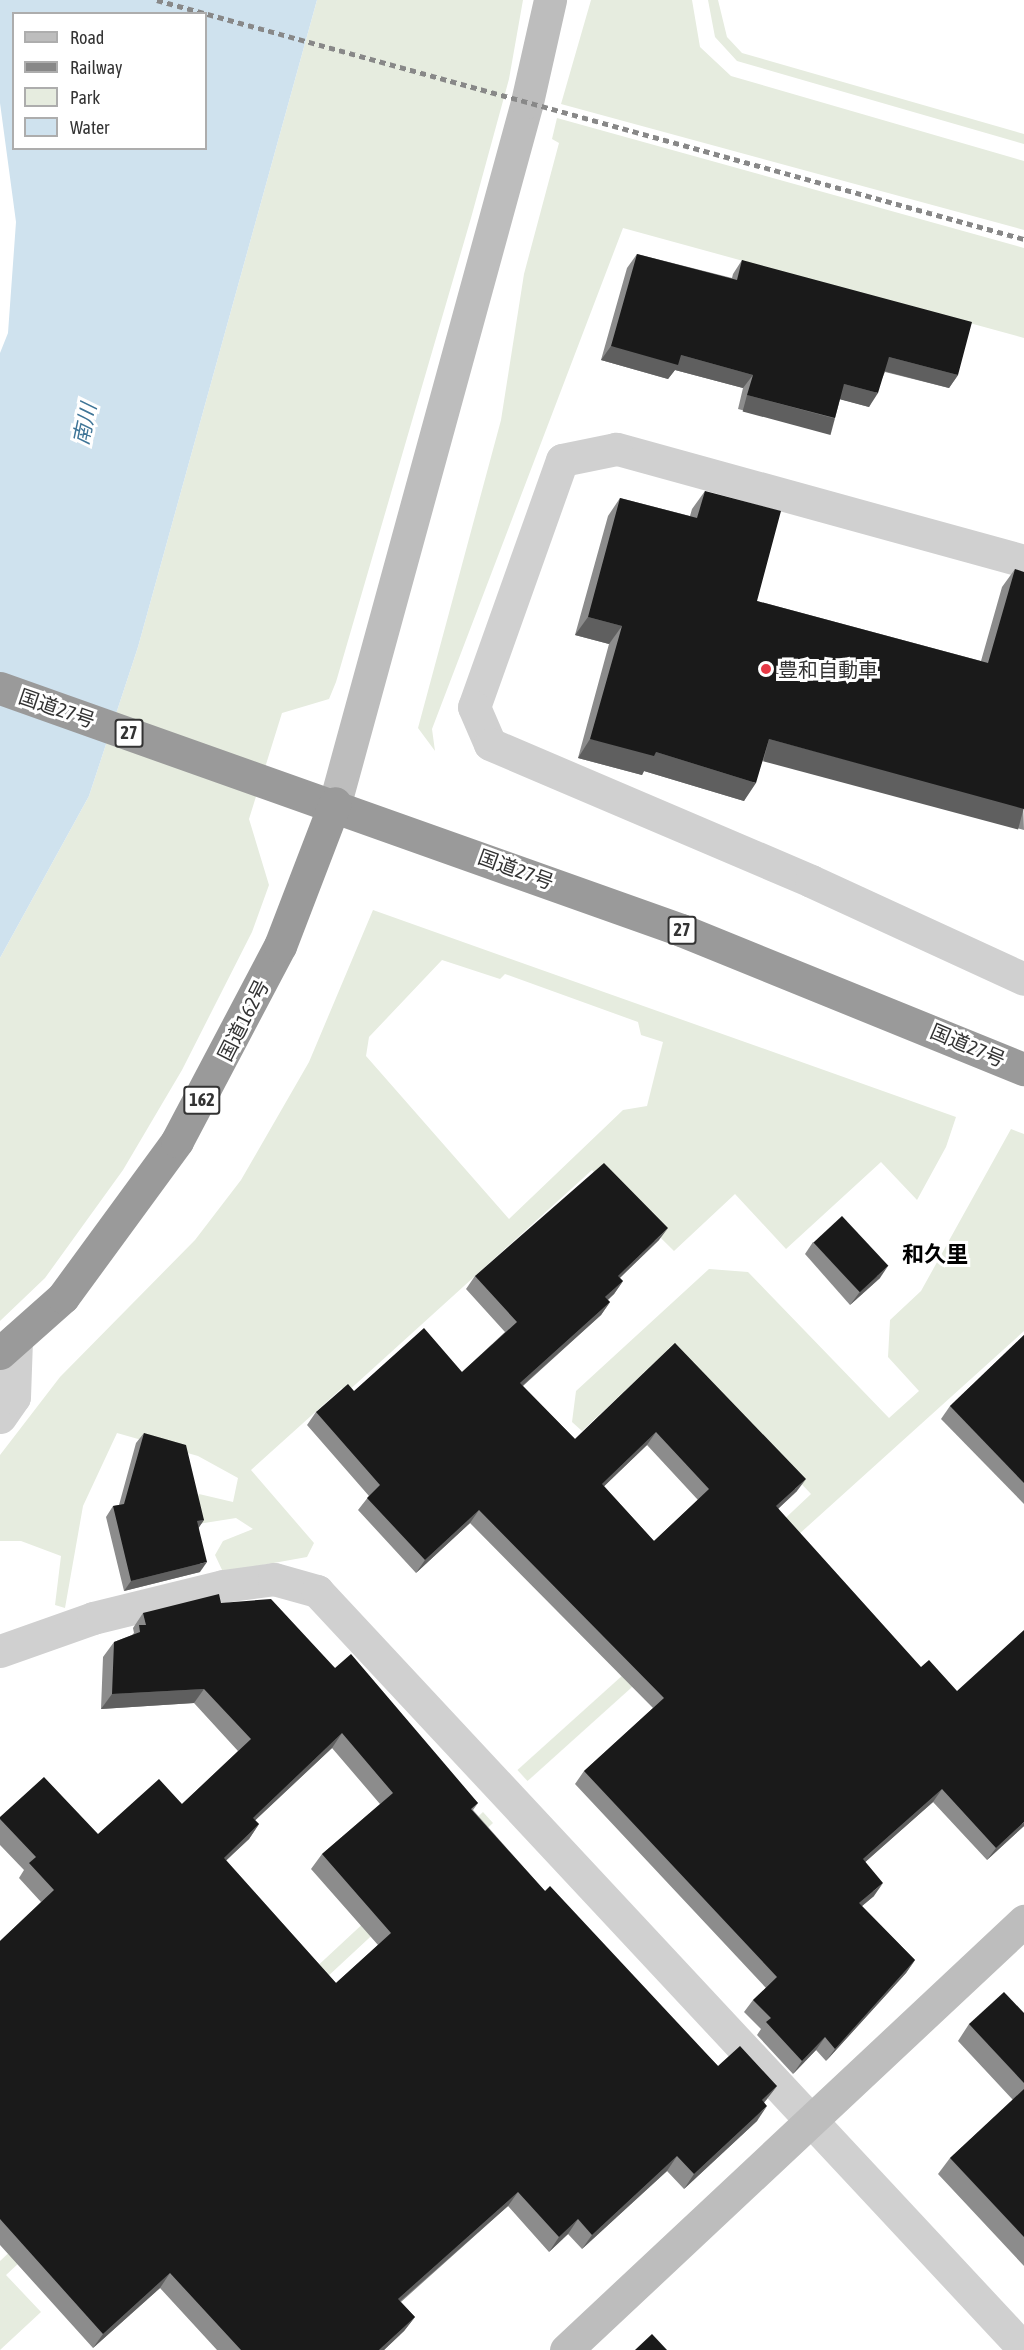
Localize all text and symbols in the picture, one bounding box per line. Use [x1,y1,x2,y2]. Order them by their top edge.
legend [12,12,207,150]
text: Road [70,27,104,48]
text: Railway [70,57,122,78]
text: Park [70,87,100,108]
text: Water [70,117,109,138]
water label: 南川 [67,401,101,447]
place label: 豊和自動車 [778,657,878,681]
marker: 豊和自動車 [759,662,773,676]
street label: 国道27号 [16,684,98,732]
road number: 27 [114,718,144,748]
street label: 国道27号 [475,844,557,894]
road number: 27 [667,915,697,945]
street label: 国道162号 [212,975,274,1065]
street label: 国道27号 [927,1019,1009,1071]
road number: 162 [182,1085,222,1115]
district label: 和久里 [902,1242,968,1268]

